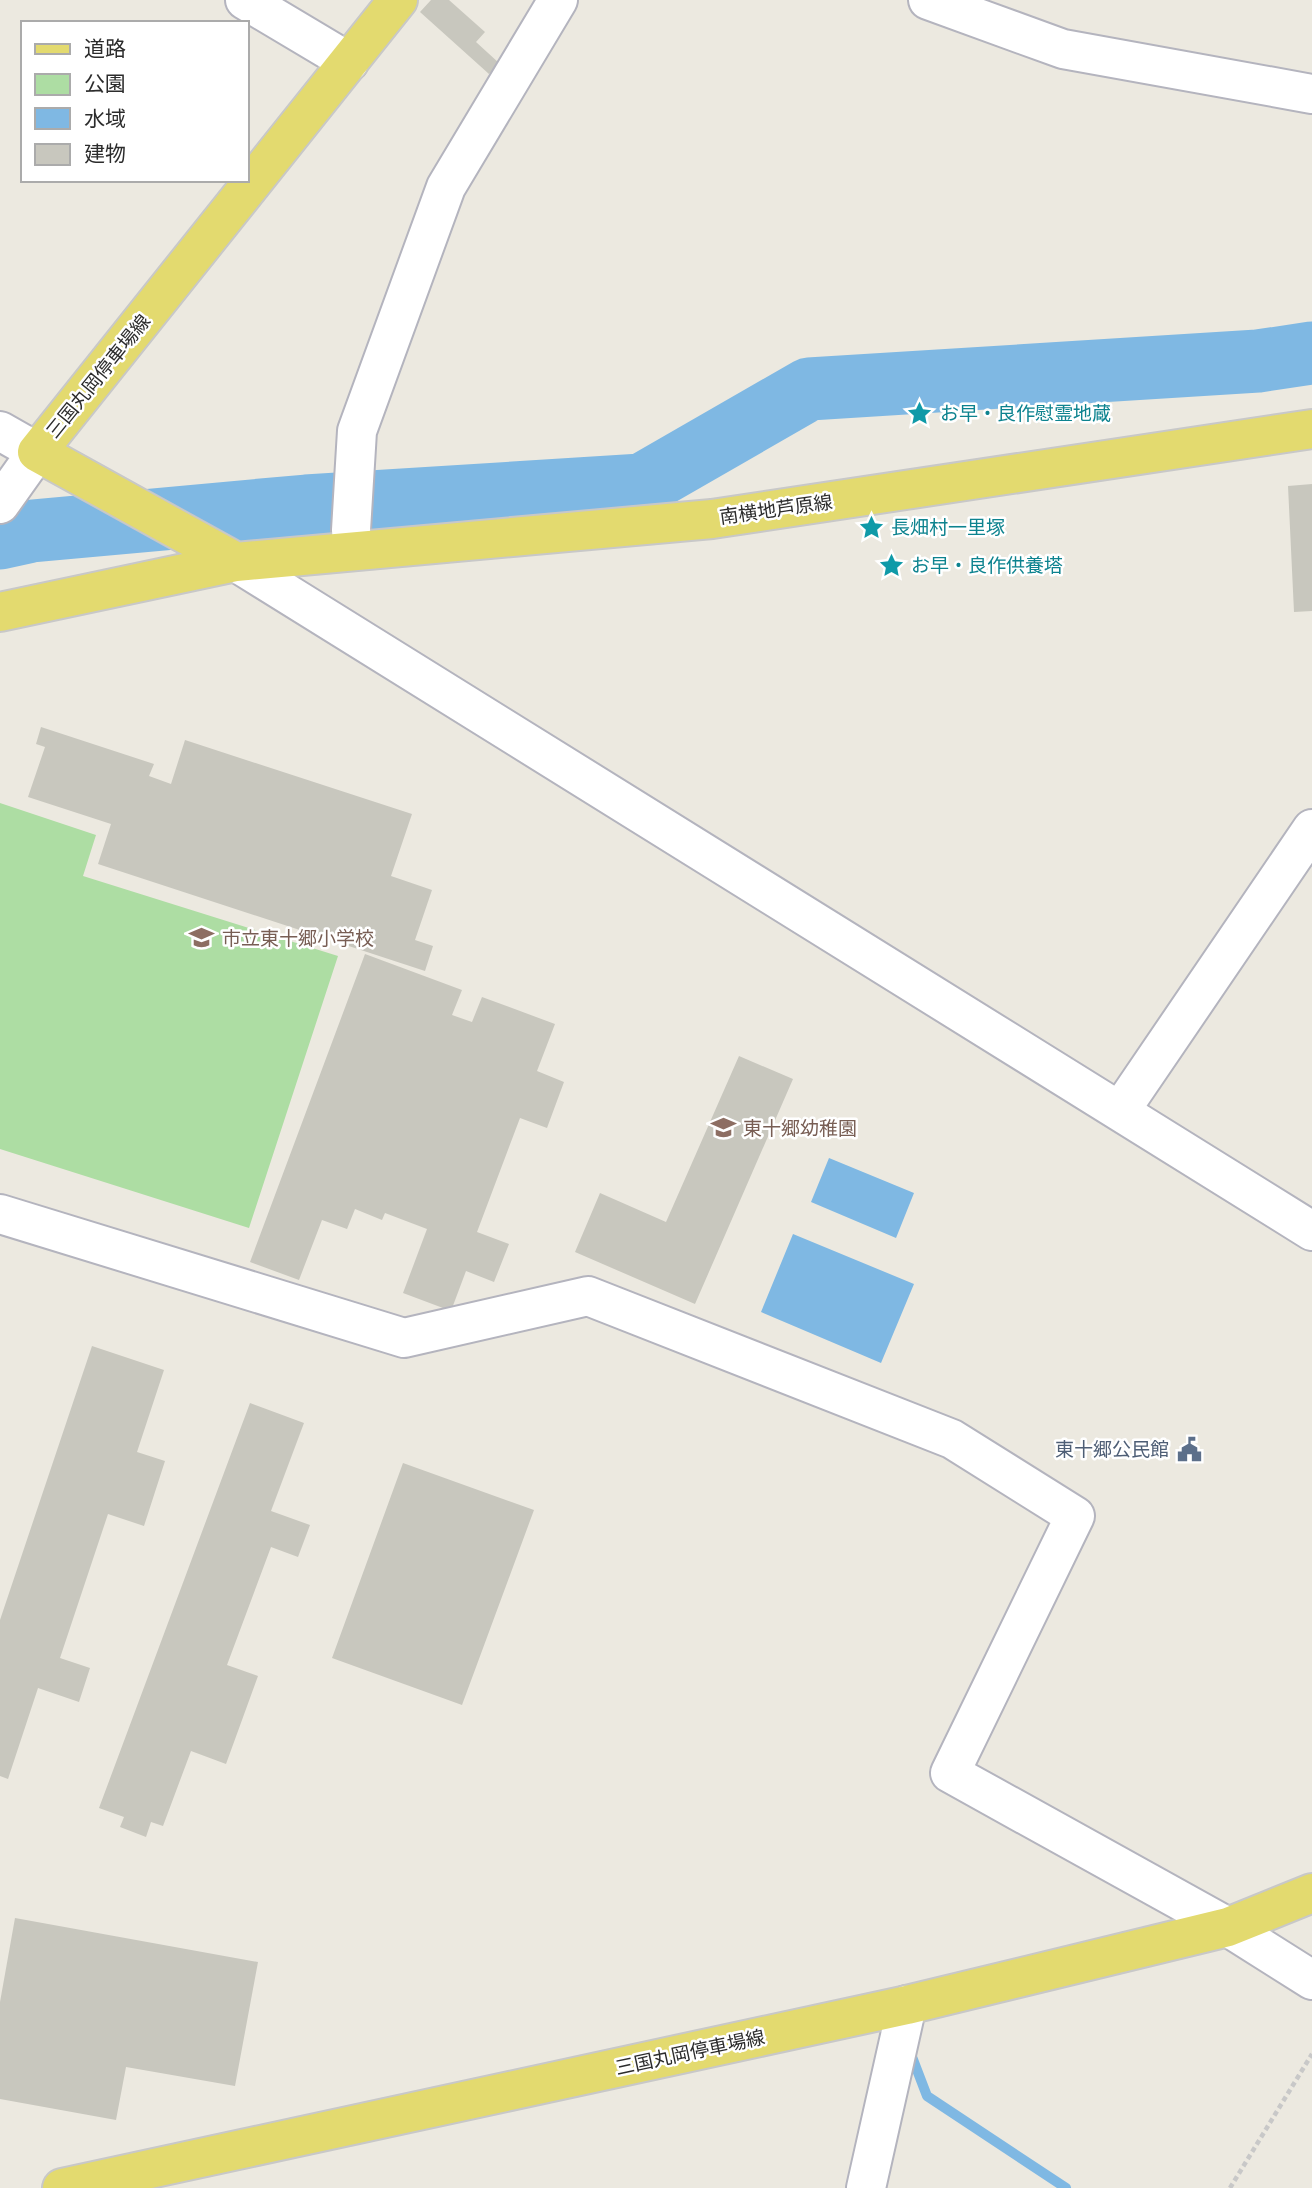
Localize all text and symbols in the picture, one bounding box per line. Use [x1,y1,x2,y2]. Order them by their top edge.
legend [21,21,248,182]
text: 道路 [84,36,126,60]
text: 公園 [84,71,126,95]
text: 水域 [84,106,126,130]
text: 建物 [84,141,126,165]
street label: 三国丸岡停車場線 [42,310,154,442]
place icon: お早・良作慰霊地蔵 [906,399,934,427]
place label: お早・良作慰霊地蔵 [940,402,1111,424]
street label: 南横地芦原線 [718,490,834,528]
place icon: 長畑村一里塚 [857,513,885,541]
place label: 長畑村一里塚 [891,516,1005,538]
place icon: お早・良作供養塔 [877,551,905,579]
place label: お早・良作供養塔 [911,554,1063,576]
school or university icon: 市立東十郷小学校 [188,924,216,952]
place label: 市立東十郷小学校 [222,927,374,949]
school or university icon: 東十郷幼稚園 [709,1114,737,1142]
place label: 東十郷幼稚園 [743,1117,857,1139]
public building icon: 東十郷公民館 [1175,1435,1203,1463]
place label: 東十郷公民館 [1055,1438,1169,1460]
street label: 三国丸岡停車場線 [613,2025,767,2079]

